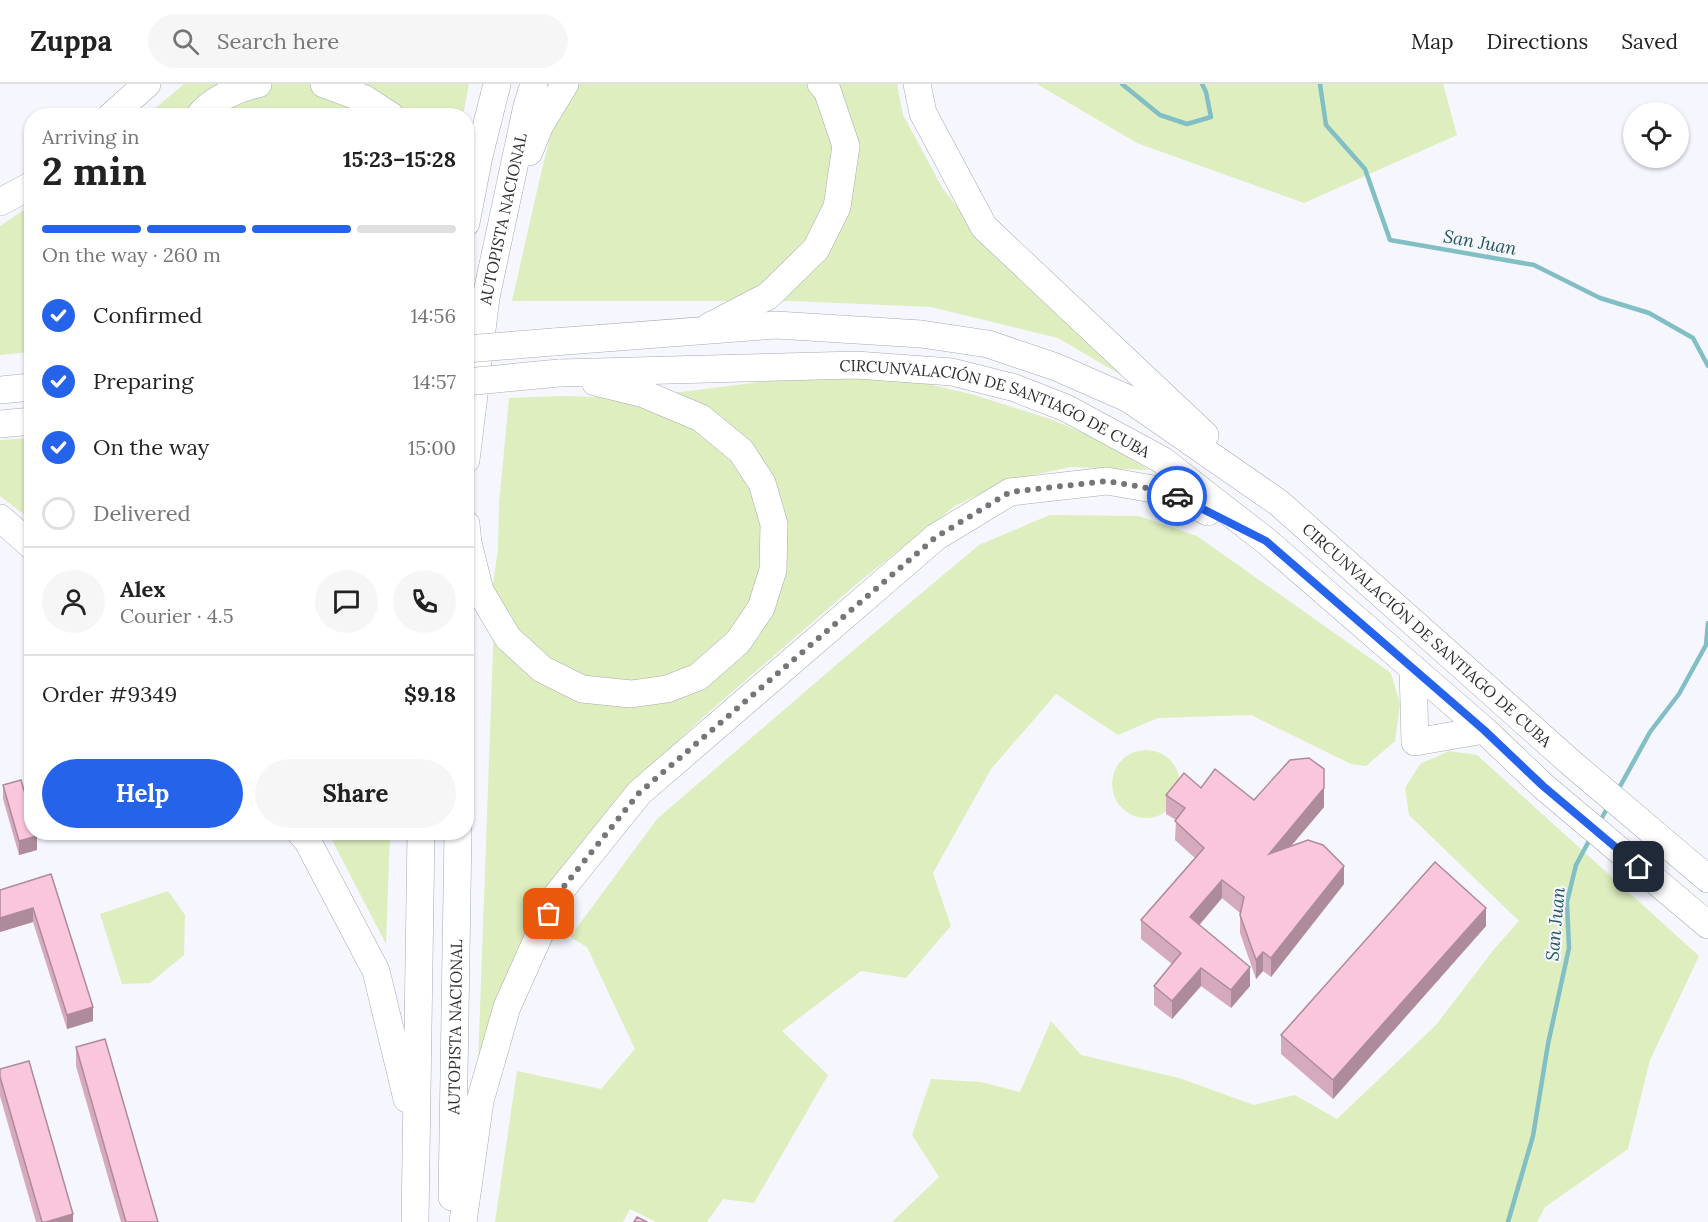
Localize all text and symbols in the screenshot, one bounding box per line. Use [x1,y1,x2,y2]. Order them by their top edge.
search box [148,14,568,68]
text: Zuppa [30,23,112,59]
icon: search [169,25,202,58]
text: Search here [217,27,339,55]
text: Map [1411,28,1454,55]
text: Directions [1487,28,1588,55]
text: Saved [1621,28,1678,55]
map controls [1623,102,1689,168]
button: locate [1623,102,1689,168]
text: Arriving in [42,124,139,149]
street label: AUTOPISTA NACIONAL [475,131,531,307]
text: 15:23–15:28 [343,145,456,173]
text: 2 min [42,146,147,196]
water label: San Juan [1442,224,1518,260]
text: On the way · 260 m [42,242,221,267]
icon: check [42,299,75,332]
text: Confirmed [93,301,202,329]
text: 14:56 [410,303,456,328]
street label: CIRCUNVALACIÓN DE SANTIAGO DE CUBA [839,355,1155,462]
icon: check [42,365,75,398]
text: Preparing [93,367,193,395]
text: 14:57 [413,369,456,394]
icon: check [42,431,75,464]
text: On the way [93,433,209,461]
text: 15:00 [408,435,456,460]
courier [1147,466,1207,526]
icon: car [1161,480,1194,513]
text: Delivered [93,499,191,527]
street label: CIRCUNVALACIÓN DE SANTIAGO DE CUBA [1298,519,1557,752]
button: person [42,570,105,633]
button: chat [315,570,378,633]
button: phone [393,570,456,633]
text: Alex [120,575,165,603]
text: Courier · 4.5 [120,603,234,628]
text: Order #9349 [42,680,177,708]
text: $9.18 [404,680,456,708]
button: Help [42,759,243,828]
button: Share [255,759,456,828]
pin [1613,841,1664,892]
icon: home [1622,850,1655,883]
water label: San Juan [1540,886,1570,962]
pin [523,888,574,939]
icon: bag [532,897,565,930]
street label: AUTOPISTA NACIONAL [443,939,466,1116]

